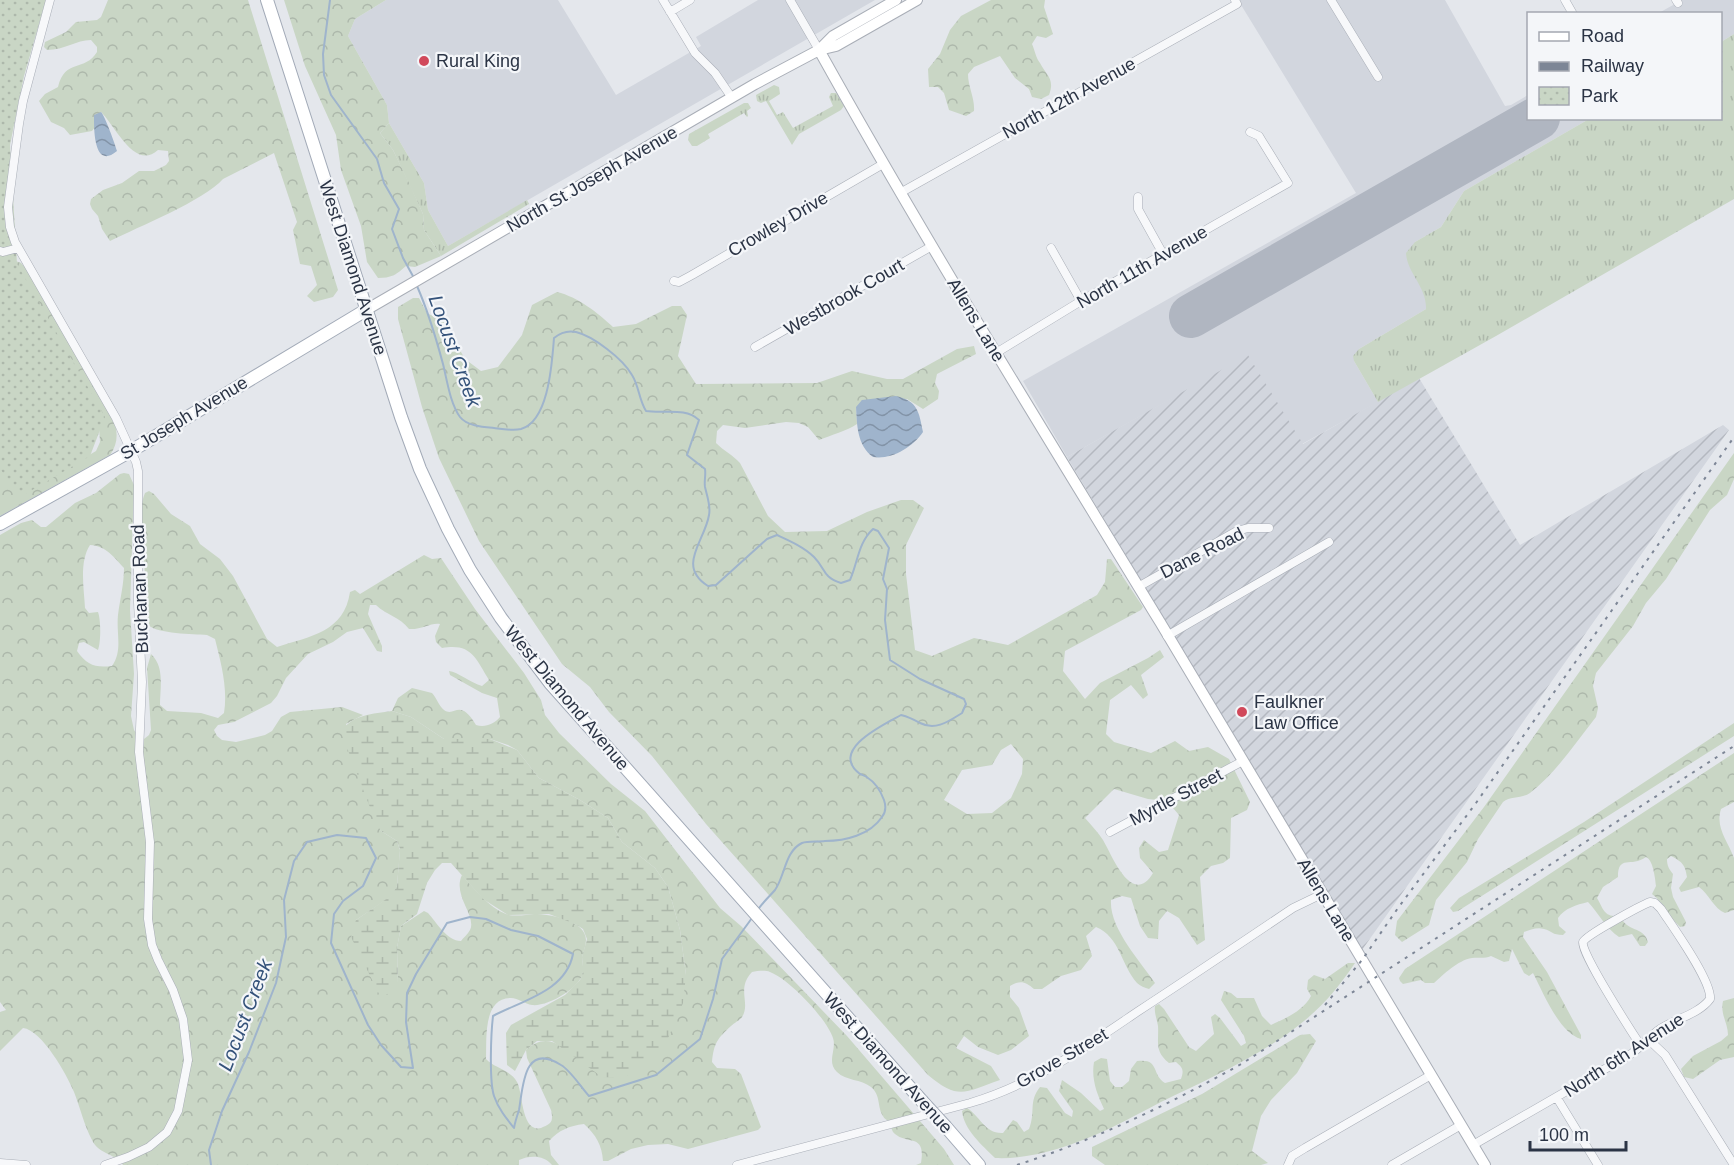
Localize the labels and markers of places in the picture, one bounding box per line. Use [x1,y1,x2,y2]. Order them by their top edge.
place label: Rural King [436,51,520,71]
marker: Rural King [417,54,431,68]
place label: Faulkner Law Office [1254,692,1339,733]
marker: Faulkner Law Office [1235,705,1249,719]

